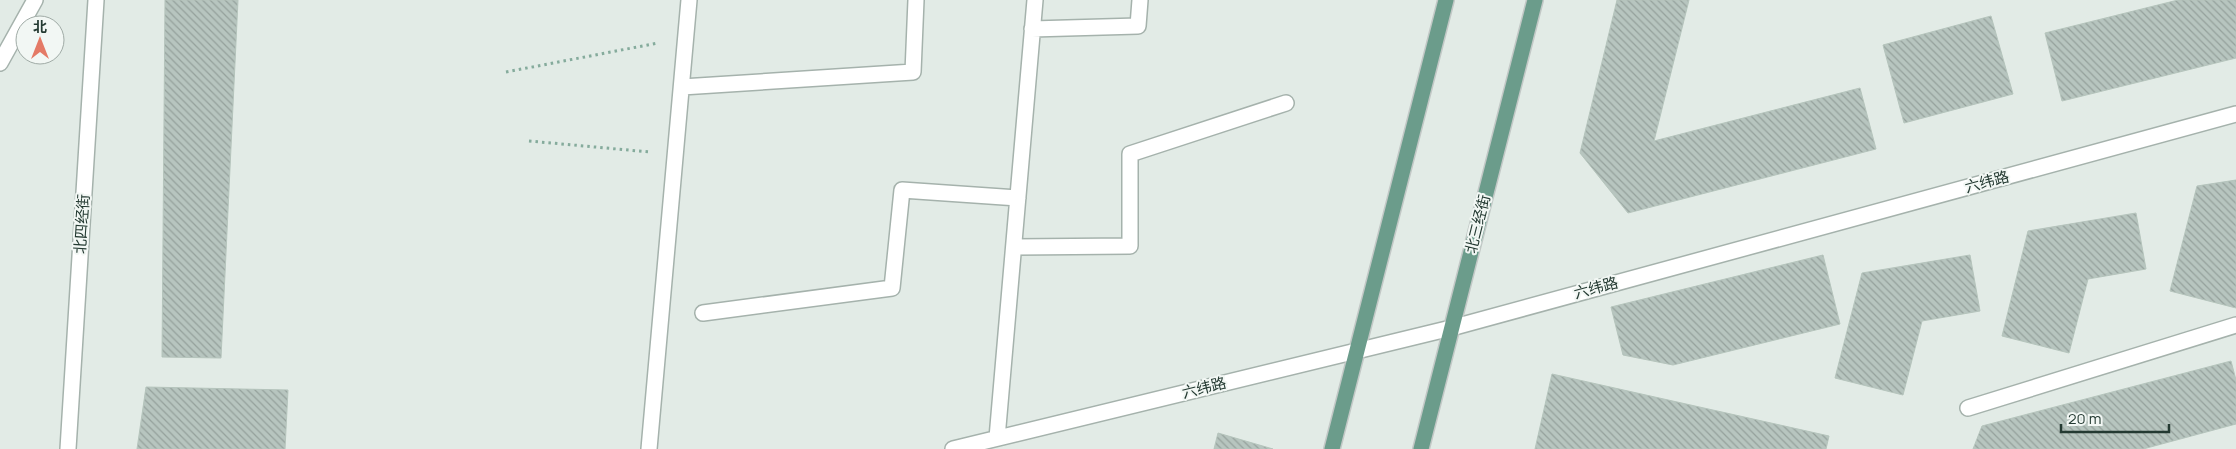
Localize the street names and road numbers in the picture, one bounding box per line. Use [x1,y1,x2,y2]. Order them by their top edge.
street label: 六纬路 [1962,166,2011,197]
street label: 北三经街 [1460,192,1495,256]
street label: 北四经街 [69,193,94,255]
street label: 六纬路 [1571,272,1620,303]
street label: 六纬路 [1179,372,1228,403]

